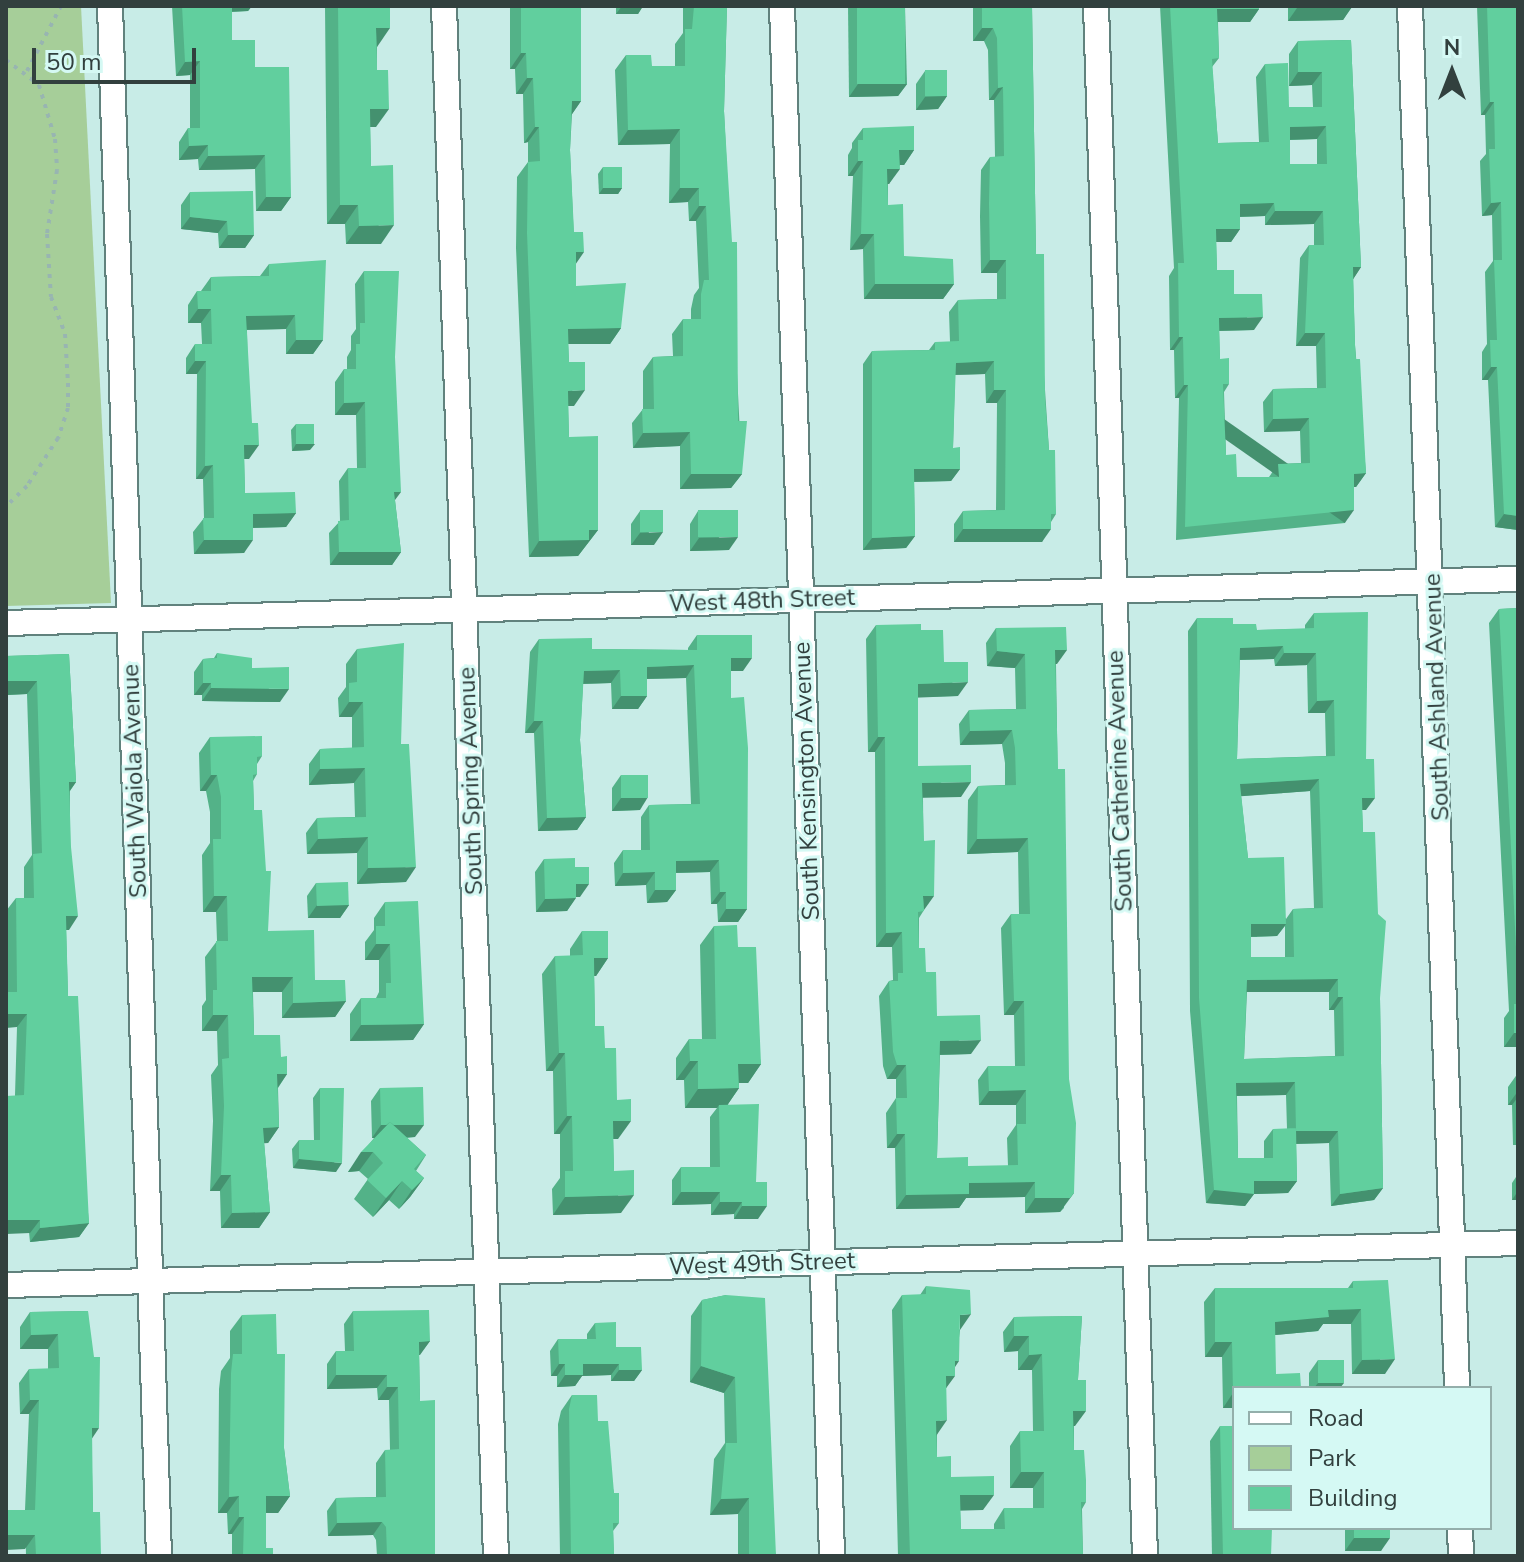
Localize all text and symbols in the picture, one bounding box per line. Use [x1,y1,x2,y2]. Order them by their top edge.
scale bar [36,32,200,82]
north arrow [1412,32,1492,112]
text: N [1444,33,1460,63]
text: 50 m [46,46,102,78]
street label: South Ashland Avenue [1418,573,1456,821]
street label: West 48th Street [668,583,856,619]
street label: South Kensington Avenue [788,641,826,921]
street label: South Catherine Avenue [1101,650,1139,912]
street label: South Waiola Avenue [117,664,153,898]
street label: South Spring Avenue [453,666,489,896]
street label: West 49th Street [668,1246,856,1282]
legend [1232,1386,1492,1530]
text: Road [1308,1402,1364,1434]
text: Park [1308,1442,1356,1474]
text: Building [1308,1482,1398,1514]

